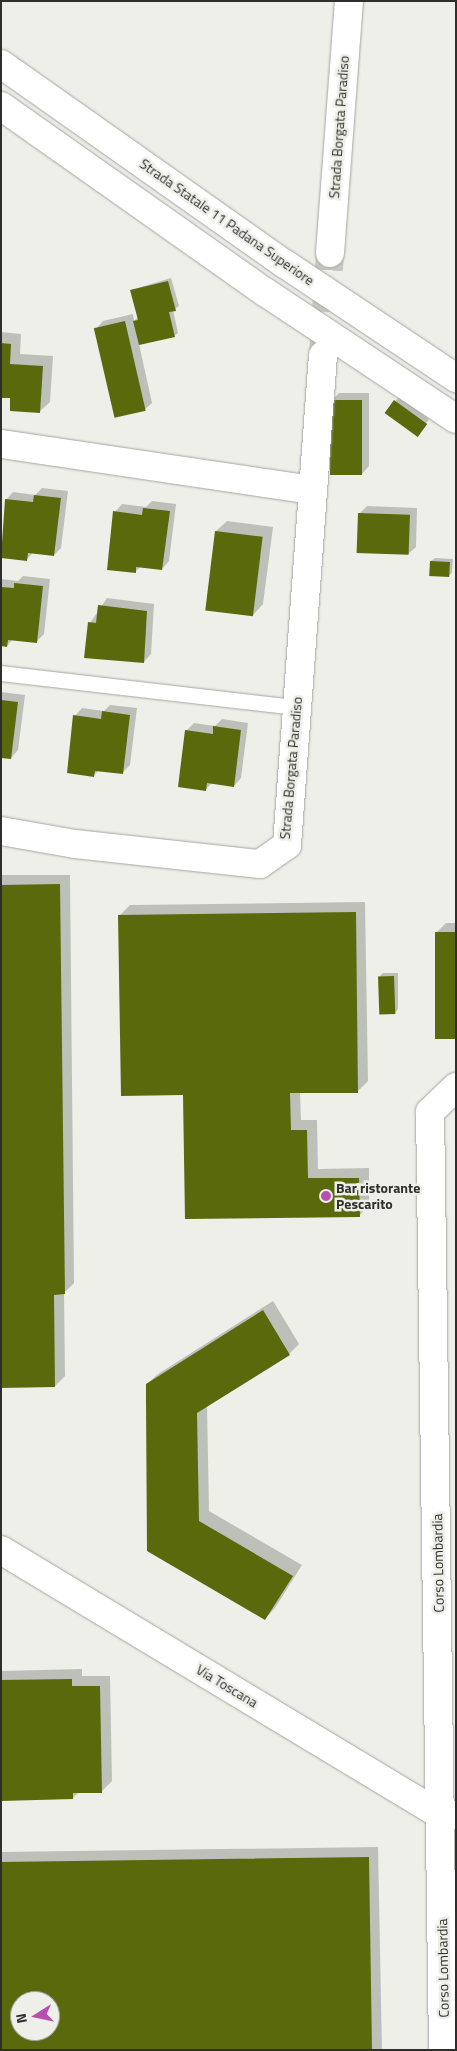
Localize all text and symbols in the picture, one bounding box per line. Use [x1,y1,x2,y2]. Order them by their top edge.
street label: Strada Borgata Paradiso [326,55,352,199]
street label: Strada Statale 11 Padana Superiore [137,155,317,289]
street label: Strada Borgata Paradiso [276,696,306,840]
place label: Bar ristorante Pescarito [336,1180,420,1212]
marker: Bar ristorante Pescarito [320,1190,332,1202]
street label: Corso Lombardia [429,1513,447,1613]
street label: Via Toscana [193,1661,261,1711]
street label: Corso Lombardia [434,1918,452,2018]
north arrow [10,1991,60,2041]
text: N [10,2012,32,2025]

